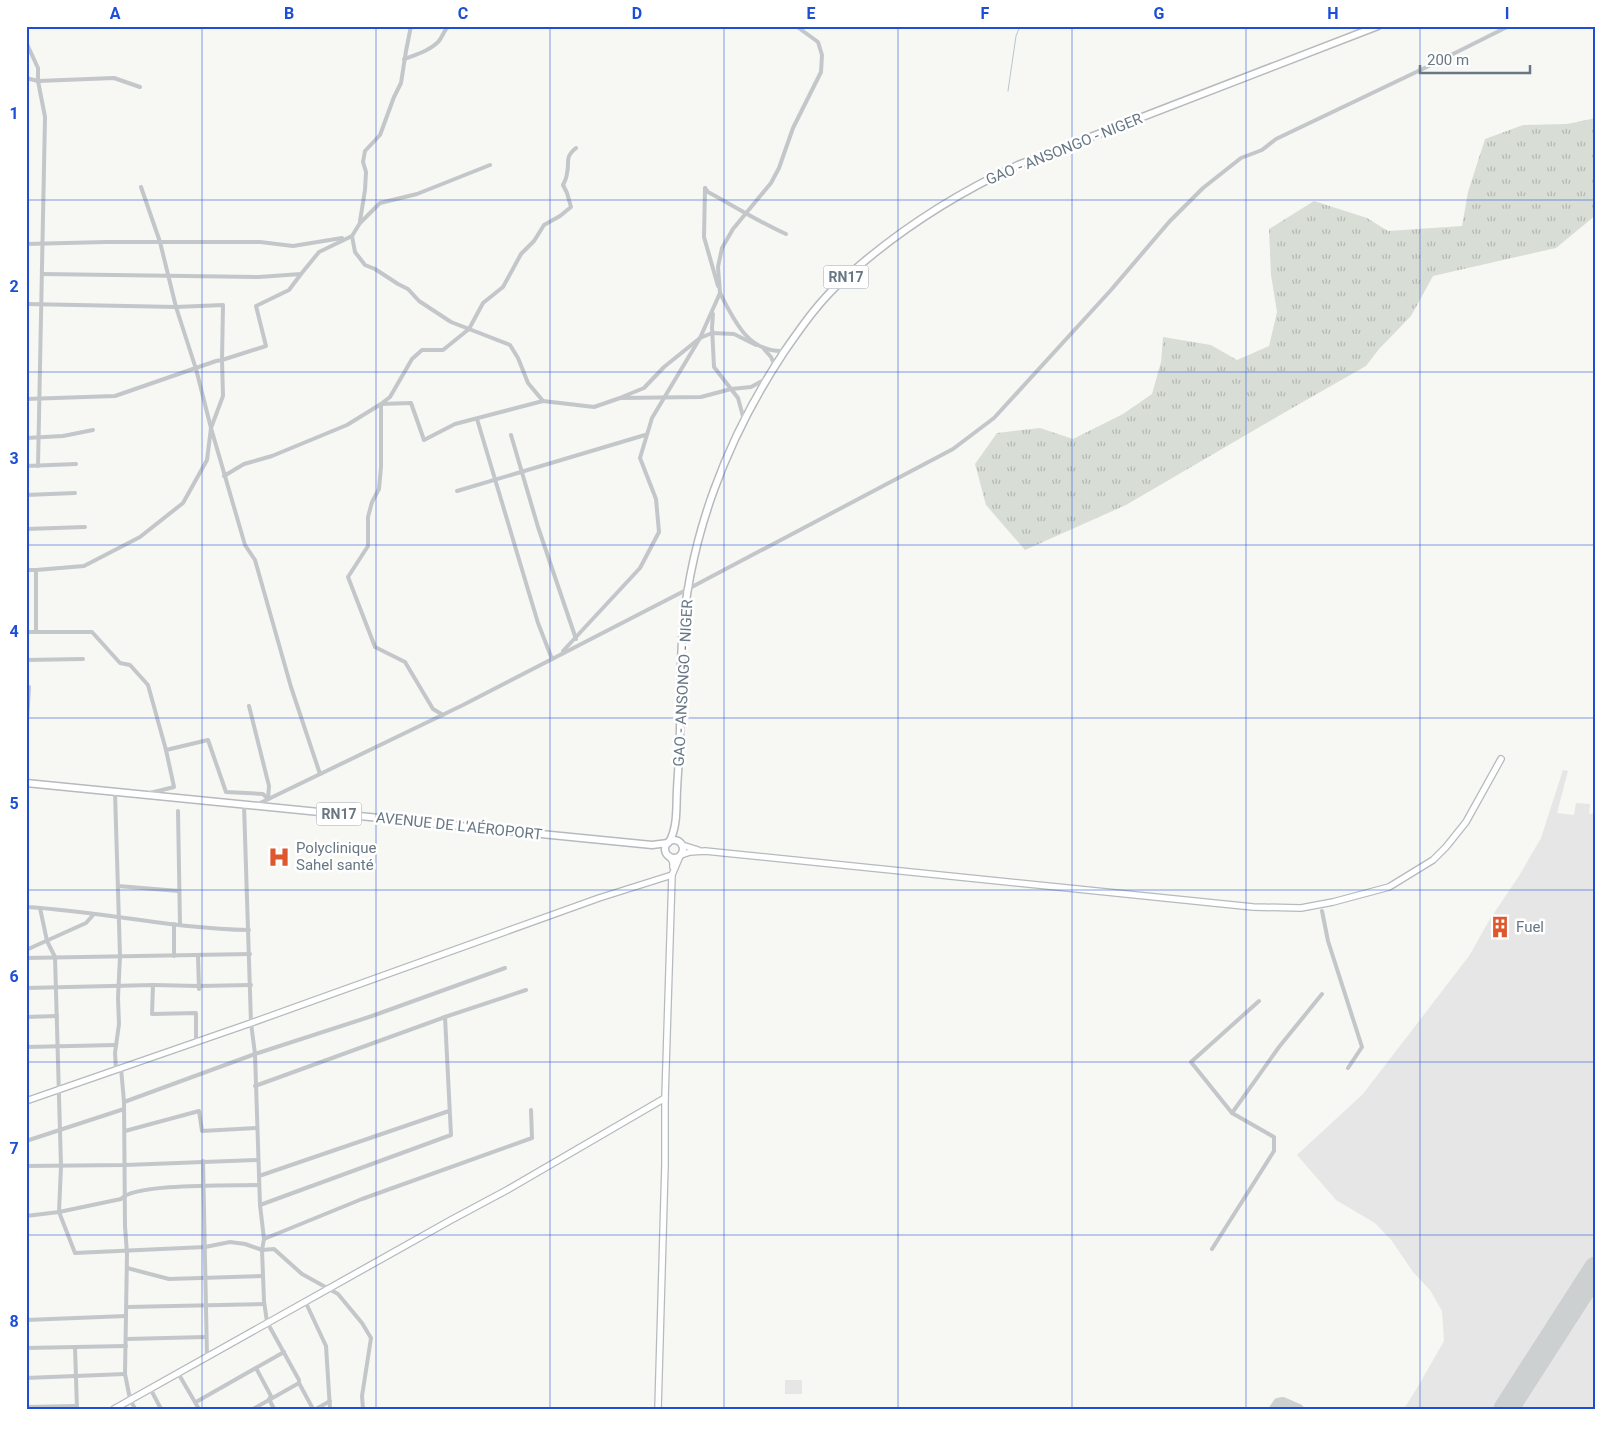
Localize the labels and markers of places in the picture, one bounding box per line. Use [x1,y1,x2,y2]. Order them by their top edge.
place label: Polyclinique Sahel santé [296,839,376,874]
hospital icon: Polyclinique Sahel santé [266,844,292,870]
building icon: Fuel [1487,914,1513,940]
place label: Fuel [1516,918,1544,936]

